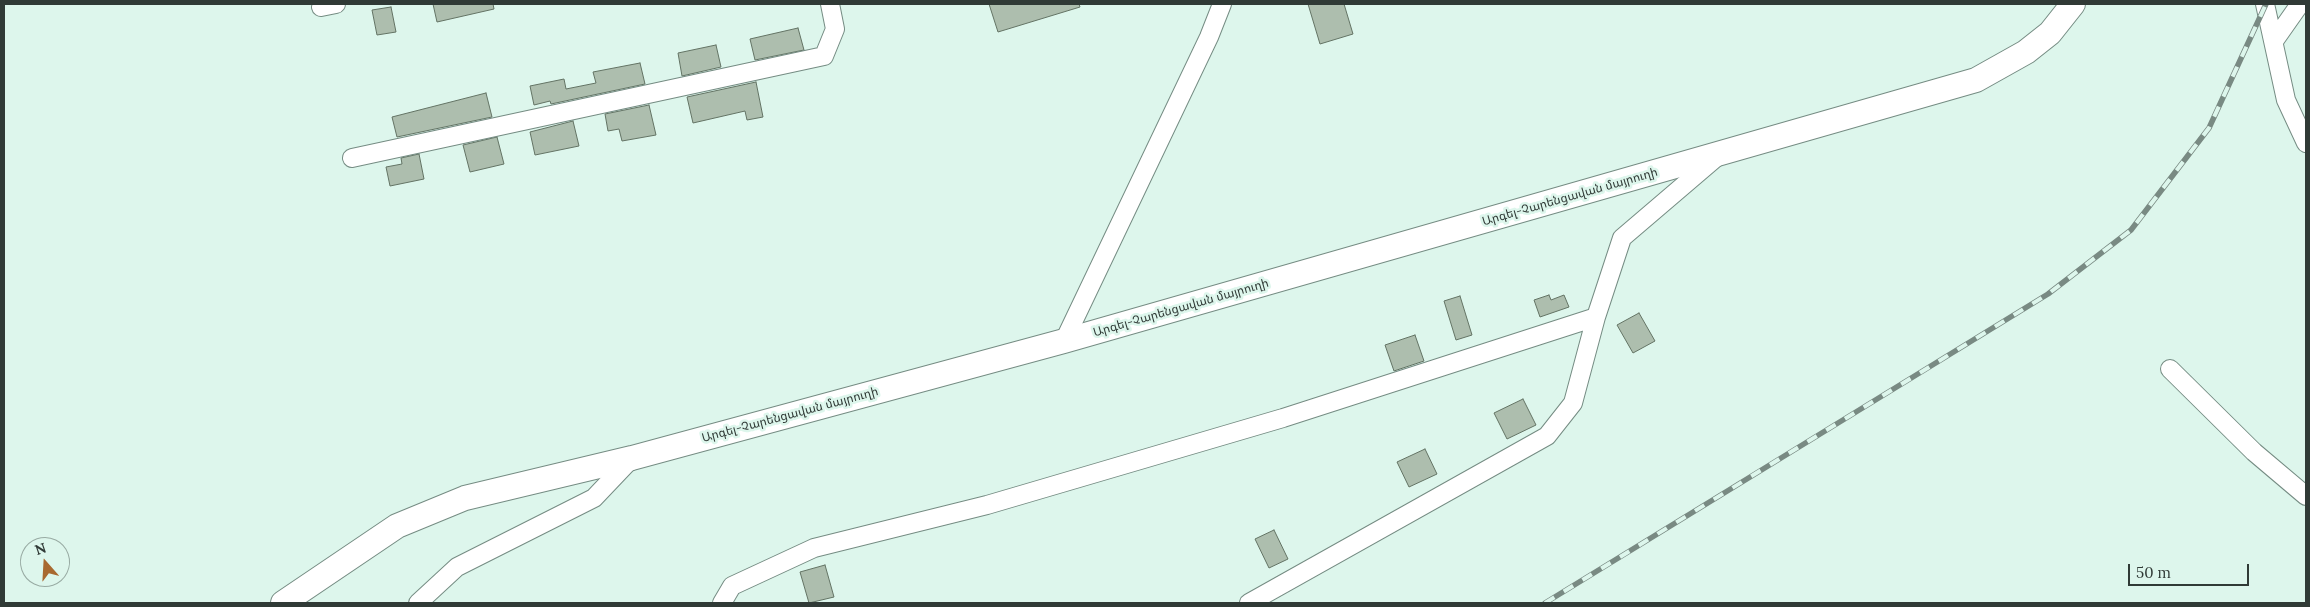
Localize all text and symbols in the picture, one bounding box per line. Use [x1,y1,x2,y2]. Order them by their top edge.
street label: Արգել-Չարենցավան մայրուղի [1480,165,1660,229]
street label: Արգել-Չարենցավան մայրուղի [1091,276,1271,340]
street label: Արգել-Չարենցավան մայրուղի [700,384,880,446]
north arrow [20,537,70,587]
text: N [32,538,48,559]
scale bar [2130,554,2251,586]
text: 50 m [2136,563,2171,582]

